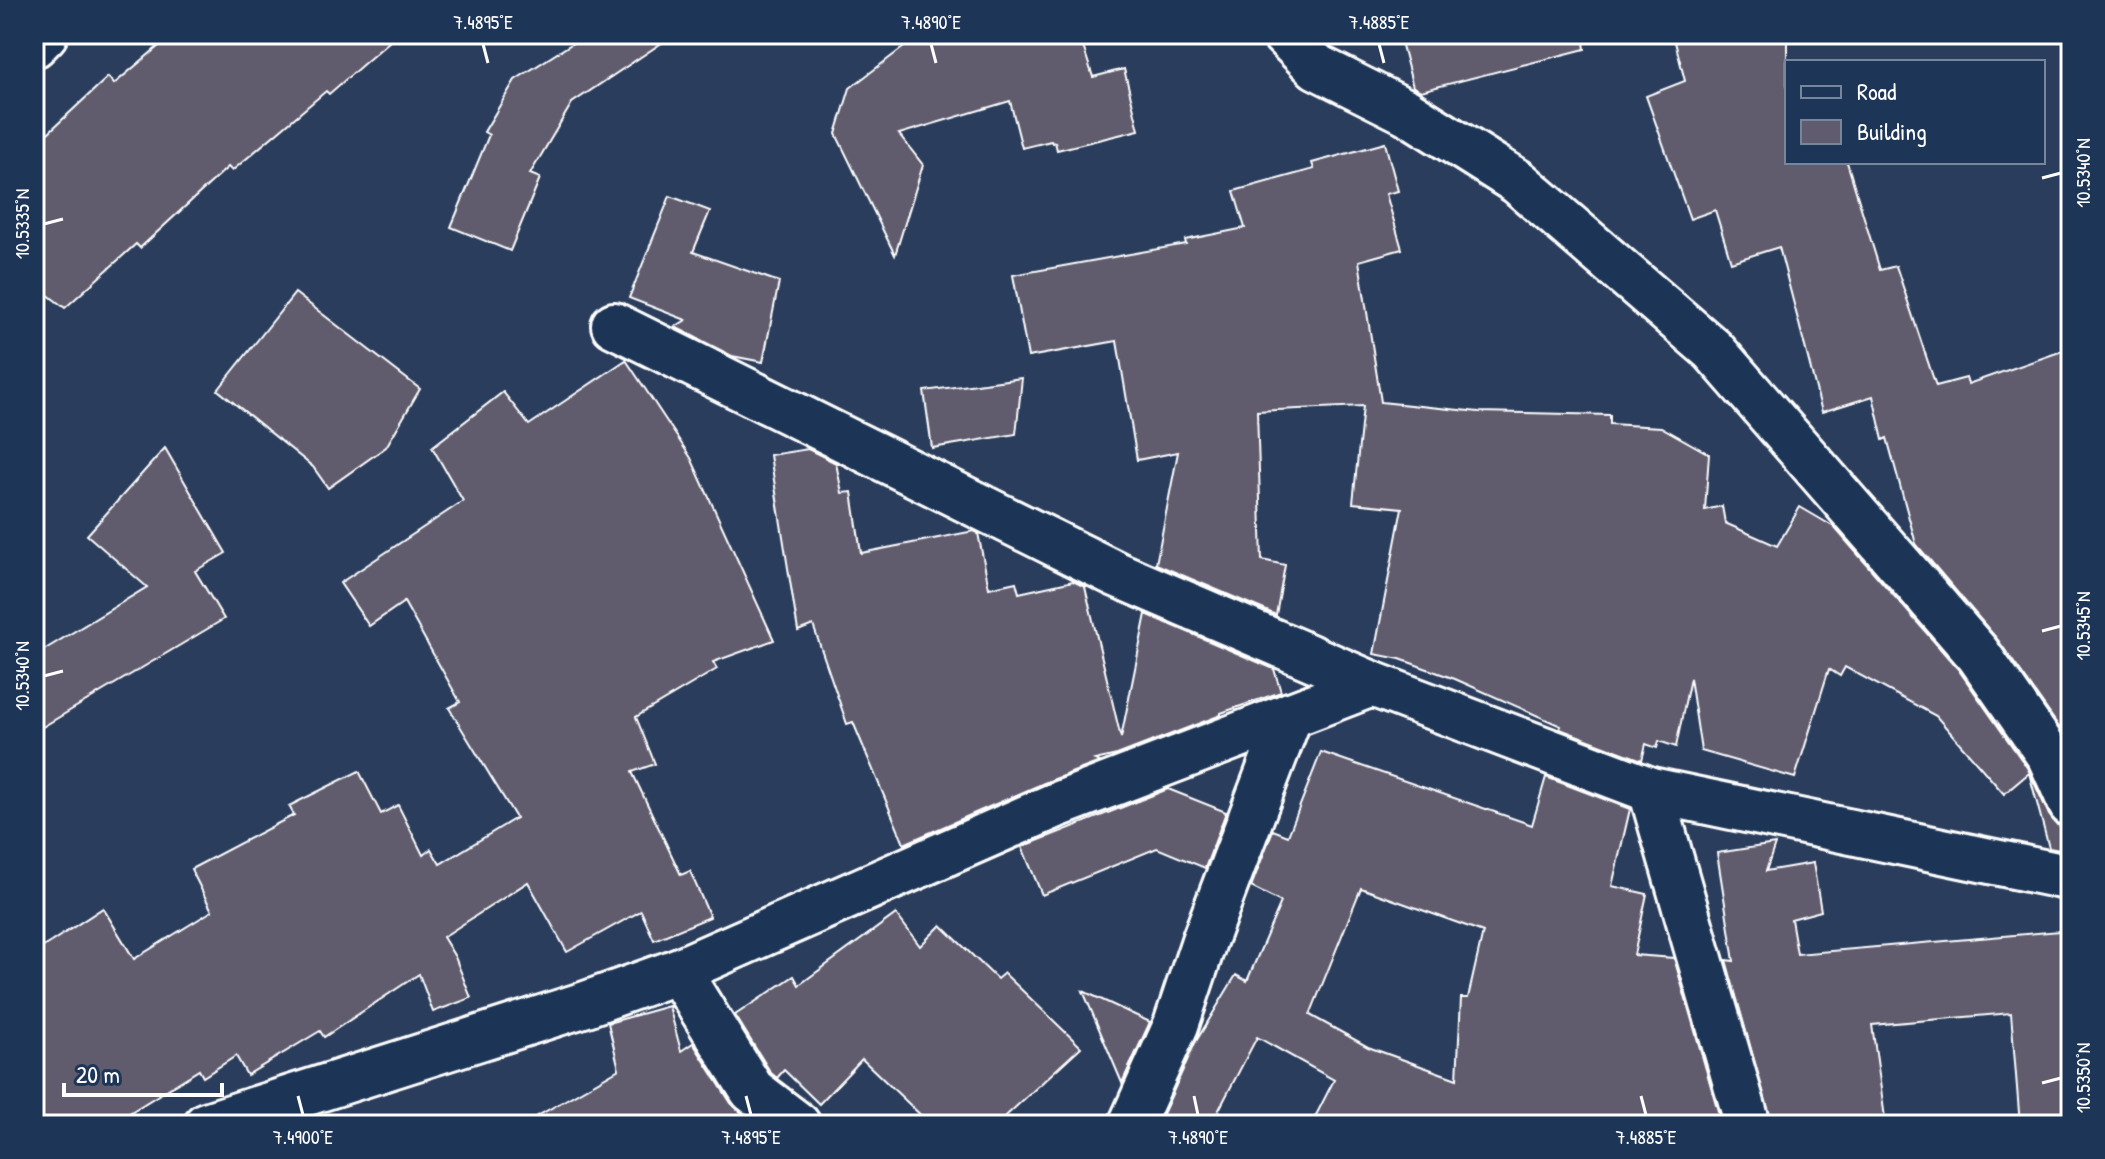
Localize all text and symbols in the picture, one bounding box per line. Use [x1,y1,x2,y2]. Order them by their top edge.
text: 7.4895°E [453,8,513,35]
text: 7.4890°E [901,8,961,35]
text: 7.4885°E [1349,8,1410,35]
legend [1785,60,2045,164]
text: Road [1857,75,1896,107]
text: Building [1857,115,1927,147]
text: 10.5340°N [2069,138,2096,208]
text: 10.5335°N [8,189,35,259]
text: 10.5345°N [2069,591,2096,661]
text: 10.5340°N [8,641,35,711]
text: 10.5350°N [2069,1043,2096,1113]
scale bar [64,1047,222,1097]
text: 20 m [76,1058,120,1090]
text: 7.4900°E [273,1123,333,1150]
text: 7.4895°E [721,1123,781,1150]
text: 7.4890°E [1168,1123,1228,1150]
text: 7.4885°E [1616,1123,1677,1150]

